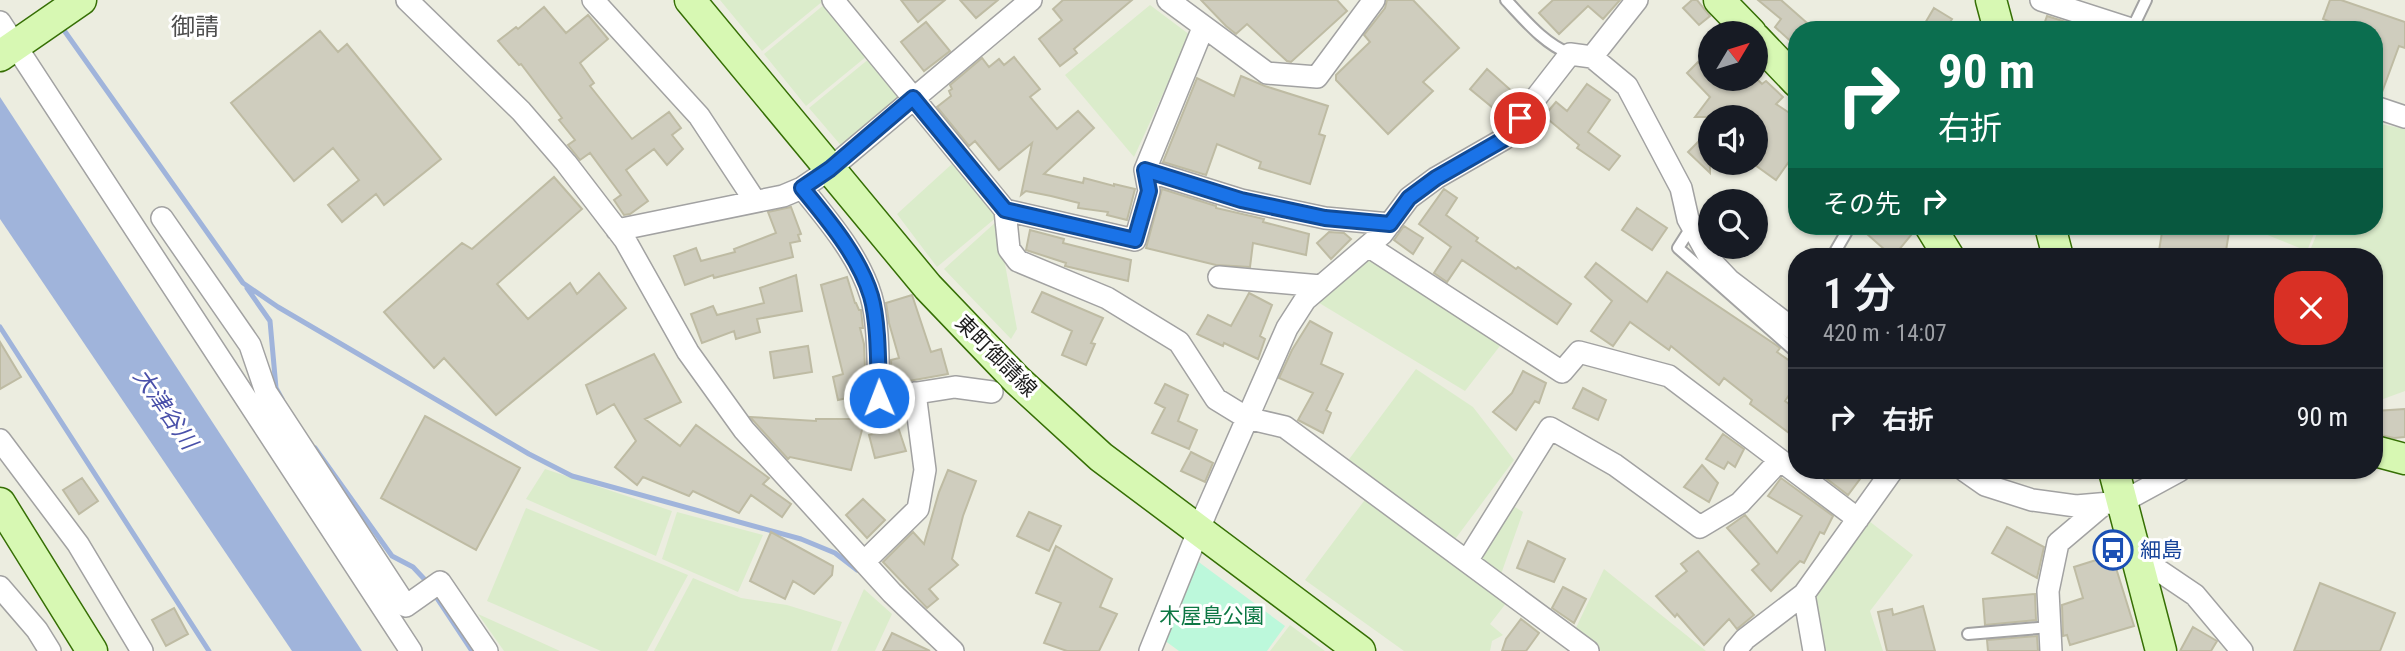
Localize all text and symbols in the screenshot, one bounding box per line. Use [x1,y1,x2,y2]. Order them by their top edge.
district label: 御請 [171,13,219,41]
north arrow [1698,21,1768,91]
map controls [1698,21,1768,259]
text: 90 m [1938,43,2035,100]
icon: right [1823,49,1914,140]
pin [1490,88,1550,148]
icon: arrive [1501,99,1539,137]
button: sound [1698,105,1768,175]
text: 右折 [1938,109,2002,147]
icon: right [1915,182,1953,220]
button: search [1698,189,1768,259]
text: その先 [1823,189,1901,219]
text: 1 分 [1823,269,1896,318]
button: close [2274,271,2348,345]
street label: 東町御請線 [950,310,1042,402]
text: 420 m · 14:07 [1823,320,1947,347]
position arrow [842,361,916,435]
water label: 大津谷川 [128,364,204,457]
icon: right [1823,398,1861,436]
text: 90 m [2297,402,2348,432]
text: 右折 [1882,405,1934,435]
bus stop icon: 細島 [2092,529,2134,571]
place label: 細島 [2140,538,2182,562]
park label: 木屋島公園 [1160,604,1265,628]

